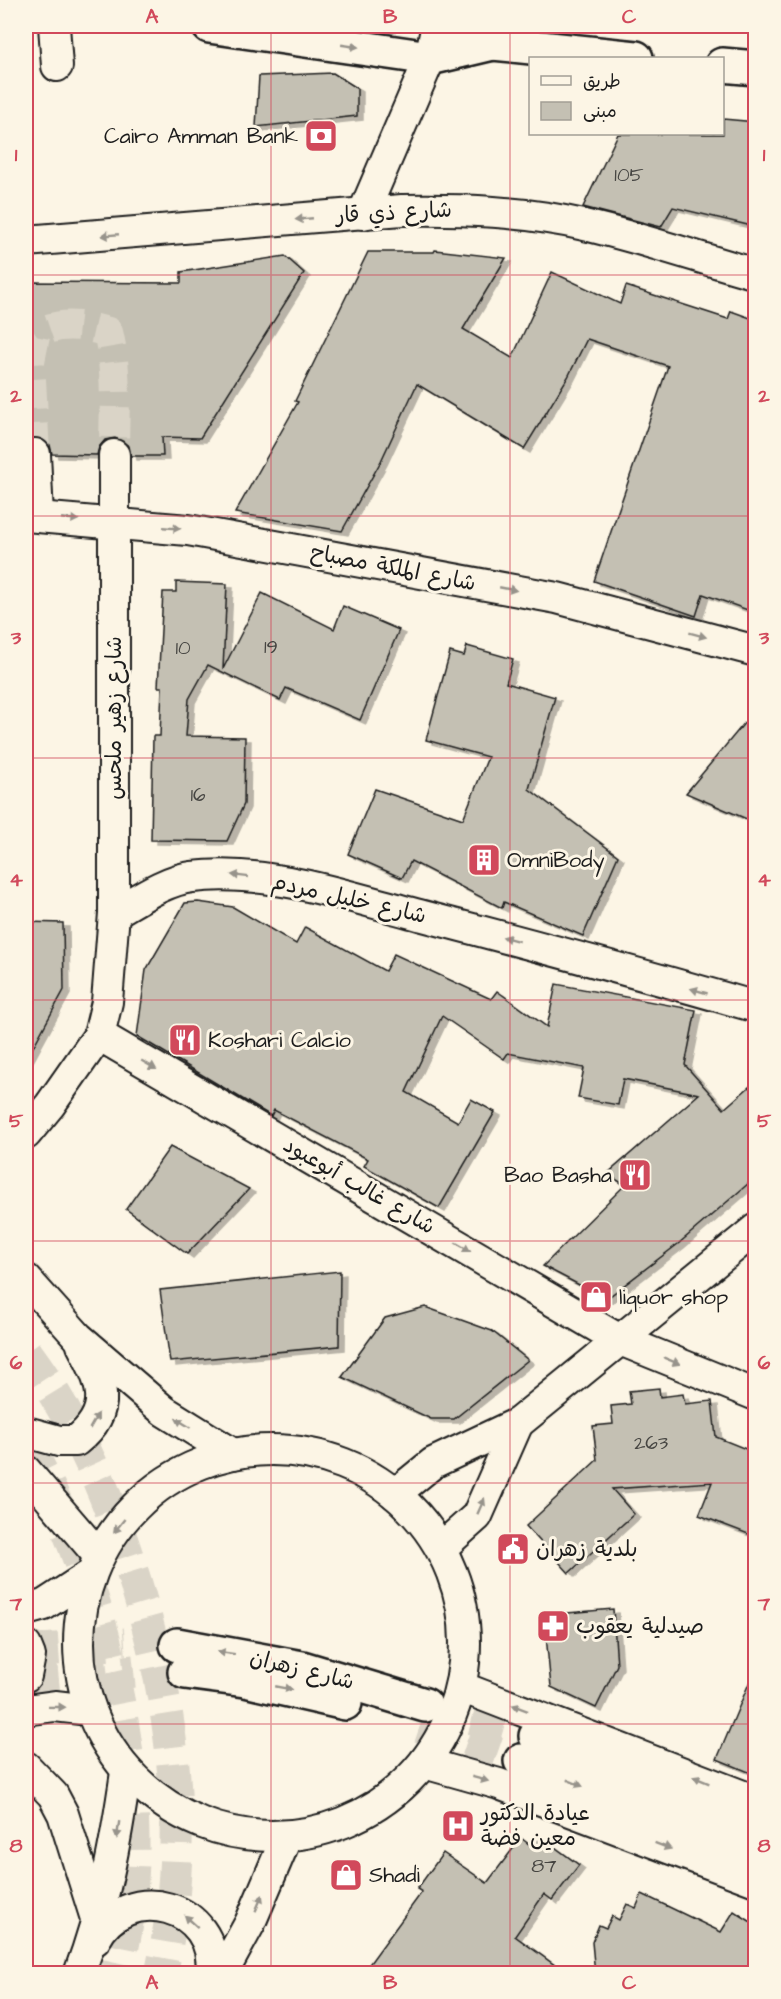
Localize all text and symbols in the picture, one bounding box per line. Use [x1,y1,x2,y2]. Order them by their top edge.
text: A [146,3,159,31]
text: B [383,3,398,31]
text: C [622,3,637,31]
one-way arrow [341,42,360,51]
legend [529,57,724,135]
text: طريق [583,69,621,94]
text: مبنى [583,99,617,124]
bank icon: Cairo Amman Bank [303,118,339,154]
place label: Cairo Amman Bank [104,121,298,152]
text: 1 [15,141,18,169]
text: 1 [763,141,766,169]
house number: 105 [614,161,644,189]
street label: شارع ذي قار [333,194,453,232]
one-way arrow [295,214,314,224]
one-way arrow [101,230,120,239]
text: 2 [9,382,22,410]
text: 2 [757,382,770,410]
one-way arrow [60,514,79,524]
one-way arrow [163,523,182,533]
street label: شارع الملكة مصباح [308,537,478,599]
one-way arrow [499,585,518,594]
text: 3 [10,624,22,652]
text: 3 [758,624,770,652]
one-way arrow [689,631,707,641]
house number: 19 [264,633,278,661]
house number: 10 [175,634,191,662]
street label: شارع زهير ملحس [99,636,130,800]
house number: 16 [190,781,206,809]
building icon: OmniBody [466,842,502,878]
place label: OmniBody [507,845,605,877]
text: 4 [9,866,23,894]
street label: شارع خليل مردم [269,866,429,933]
text: 4 [757,866,771,894]
one-way arrow [230,872,249,881]
one-way arrow [502,934,520,944]
one-way arrow [690,986,708,995]
restaurant icon: Koshari Calcio [167,1022,203,1058]
place label: Koshari Calcio [208,1025,352,1056]
one-way arrow [141,1059,157,1070]
text: 5 [9,1107,24,1135]
text: 5 [757,1107,772,1135]
street label: شارع غالب أبوعبود [277,1130,441,1242]
restaurant icon: Bao Basha [617,1157,653,1193]
place label: Bao Basha [504,1160,612,1191]
one-way arrow [455,1242,471,1253]
shop icon: liquor shop [578,1279,614,1315]
place label: liquor shop [619,1282,728,1313]
text: 6 [10,1349,23,1377]
text: 6 [758,1349,771,1377]
one-way arrow [663,1356,681,1366]
one-way arrow [89,1413,100,1429]
one-way arrow [175,1418,191,1429]
house number: 263 [634,1429,668,1457]
one-way arrow [476,1497,486,1515]
one-way arrow [112,1518,125,1534]
public building icon: بلدية زهران [495,1531,531,1567]
place label: بلدية زهران [536,1534,638,1565]
text: 7 [9,1590,23,1618]
text: 7 [757,1590,771,1618]
pharmacy icon: صيدلية يعقوب [535,1608,571,1644]
place label: صيدلية يعقوب [576,1611,704,1642]
street label: شارع زهران [247,1642,357,1698]
one-way arrow [216,1648,235,1657]
one-way arrow [275,1684,294,1693]
one-way arrow [48,1703,67,1712]
one-way arrow [511,1703,529,1713]
one-way arrow [471,1774,490,1784]
one-way arrow [692,1775,710,1784]
one-way arrow [567,1778,585,1788]
place label: عيادة الدكتور معين فضة [479,1798,590,1854]
hospital icon: عيادة الدكتور معين فضة [440,1808,476,1844]
one-way arrow [113,1820,122,1839]
text: 8 [10,1832,23,1860]
text: 8 [758,1832,771,1860]
one-way arrow [654,1842,672,1852]
house number: 87 [531,1852,557,1880]
shop icon: Shadi [328,1857,364,1893]
place label: Shadi [369,1860,420,1891]
one-way arrow [254,1894,264,1912]
one-way arrow [184,1914,199,1928]
text: A [146,1969,159,1997]
text: B [383,1969,398,1997]
text: C [622,1969,637,1997]

